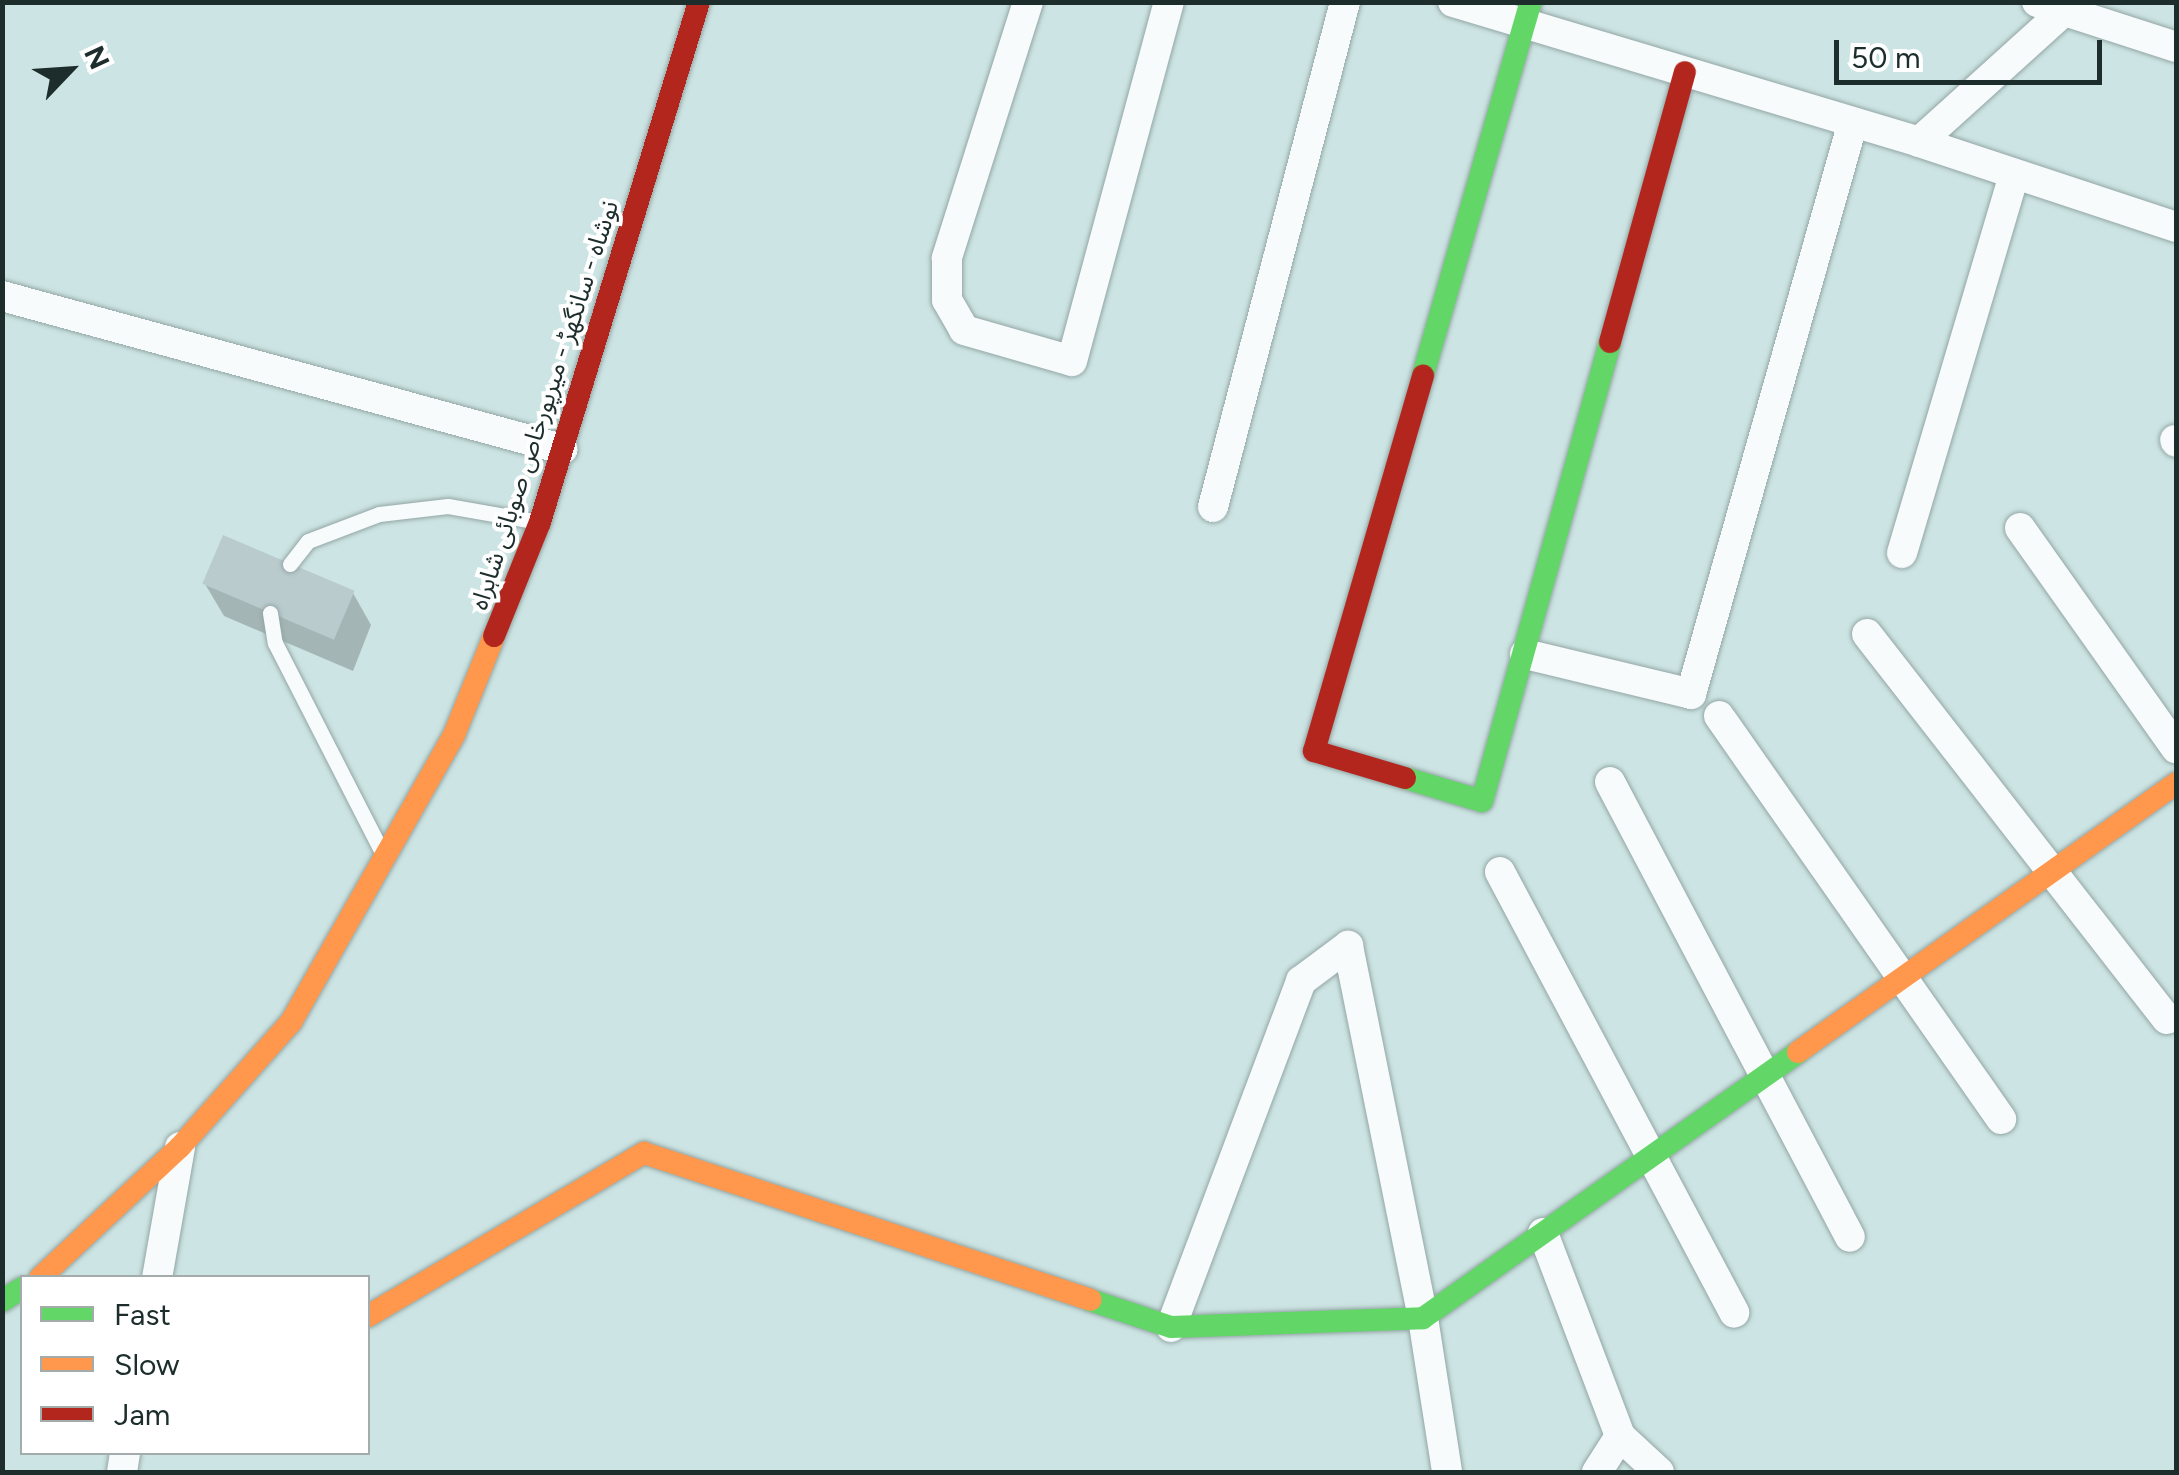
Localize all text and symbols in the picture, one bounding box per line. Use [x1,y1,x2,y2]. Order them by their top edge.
north arrow [20,20,120,120]
scale bar [1839,20,2106,82]
text: 50 m [1851,39,1920,76]
text: N [77,40,117,74]
street label: نوشاہ - سانگھڑ - میرپورخاص صوبائی شاہراہ [464,197,624,613]
legend [20,1275,370,1455]
text: Fast [114,1296,171,1333]
text: Slow [114,1346,180,1383]
text: Jam [114,1396,170,1433]

